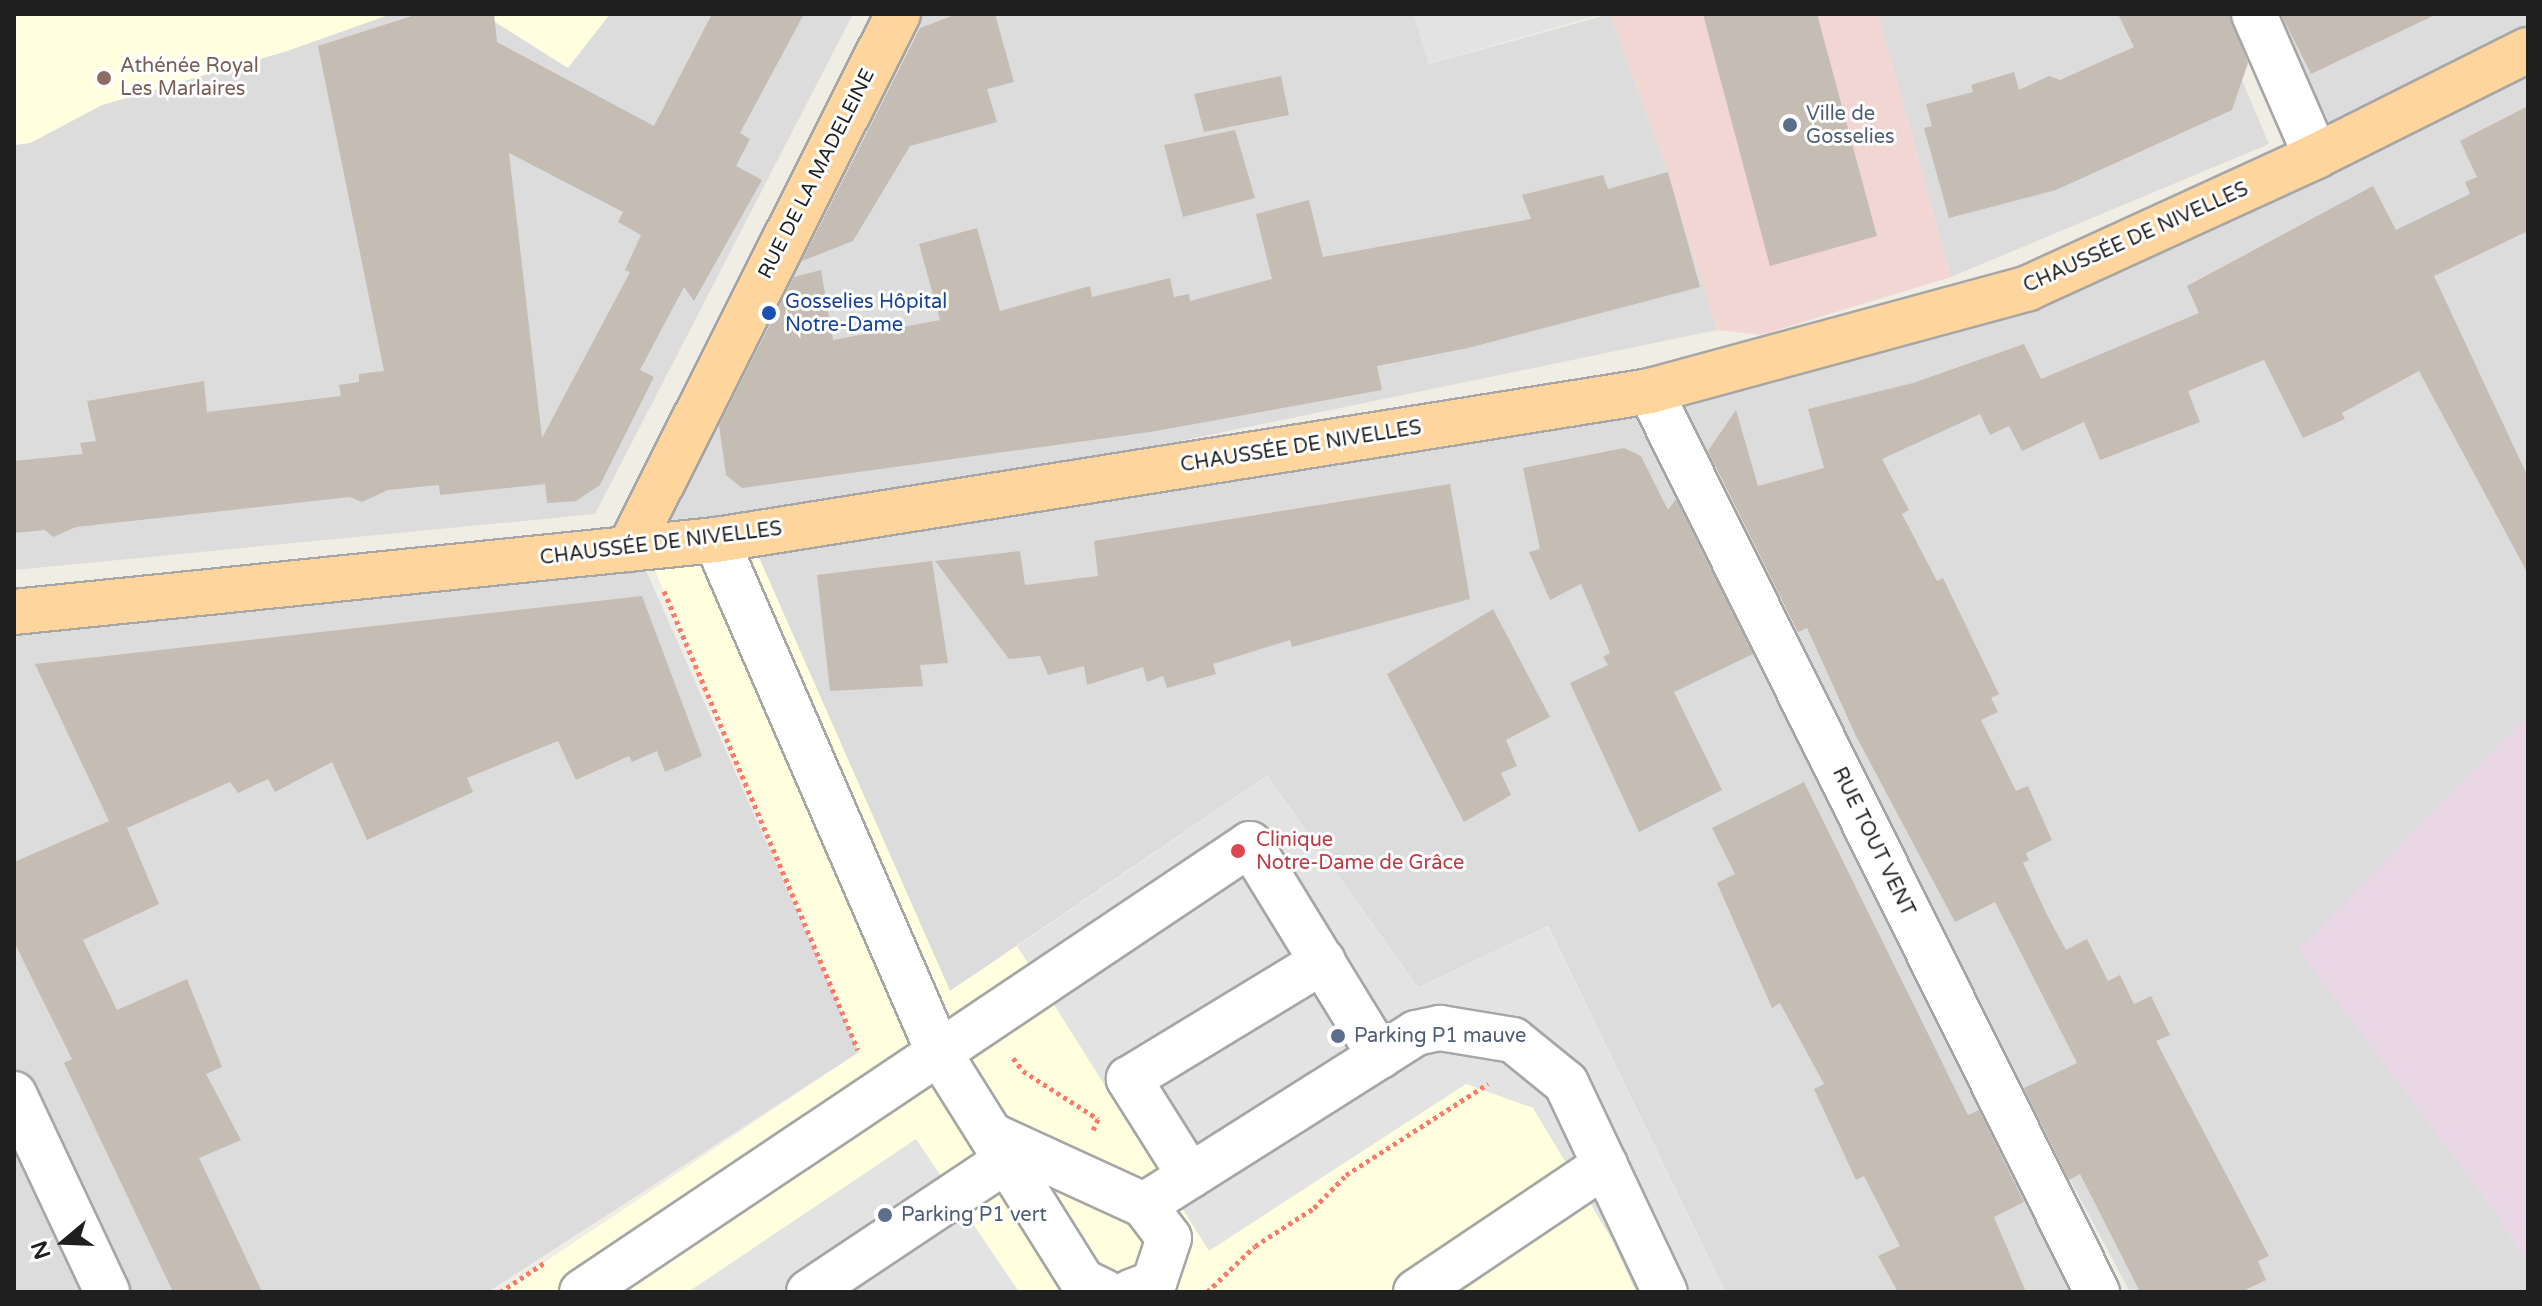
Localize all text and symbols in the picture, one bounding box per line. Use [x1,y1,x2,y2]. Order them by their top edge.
place label: Athénée Royal Les Marlaires [120,54,259,101]
street label: RUE DE LA MADELEINE [754,65,880,283]
marker: Athénée Royal Les Marlaires [95,69,113,87]
place label: Ville de Gosselies [1806,102,1895,149]
marker: Ville de Gosselies [1781,116,1799,134]
street label: CHAUSSÉE DE NIVELLES [2020,178,2252,298]
place label: Gosselies Hôpital Notre-Dame [785,290,947,337]
marker: Gosselies Hôpital Notre-Dame [760,304,778,322]
street label: CHAUSSÉE DE NIVELLES [1179,416,1423,478]
street label: CHAUSSÉE DE NIVELLES [539,517,783,571]
street label: RUE TOUT VENT [1827,764,1919,920]
place label: Clinique Notre-Dame de Grâce [1256,828,1464,875]
marker: Clinique Notre-Dame de Grâce [1227,840,1249,862]
place label: Parking P1 mauve [1354,1024,1526,1048]
marker: Parking P1 mauve [1329,1027,1347,1045]
north arrow [24,1202,104,1282]
place label: Parking P1 vert [901,1203,1047,1227]
marker: Parking P1 vert [876,1206,894,1224]
text: N [26,1237,56,1262]

